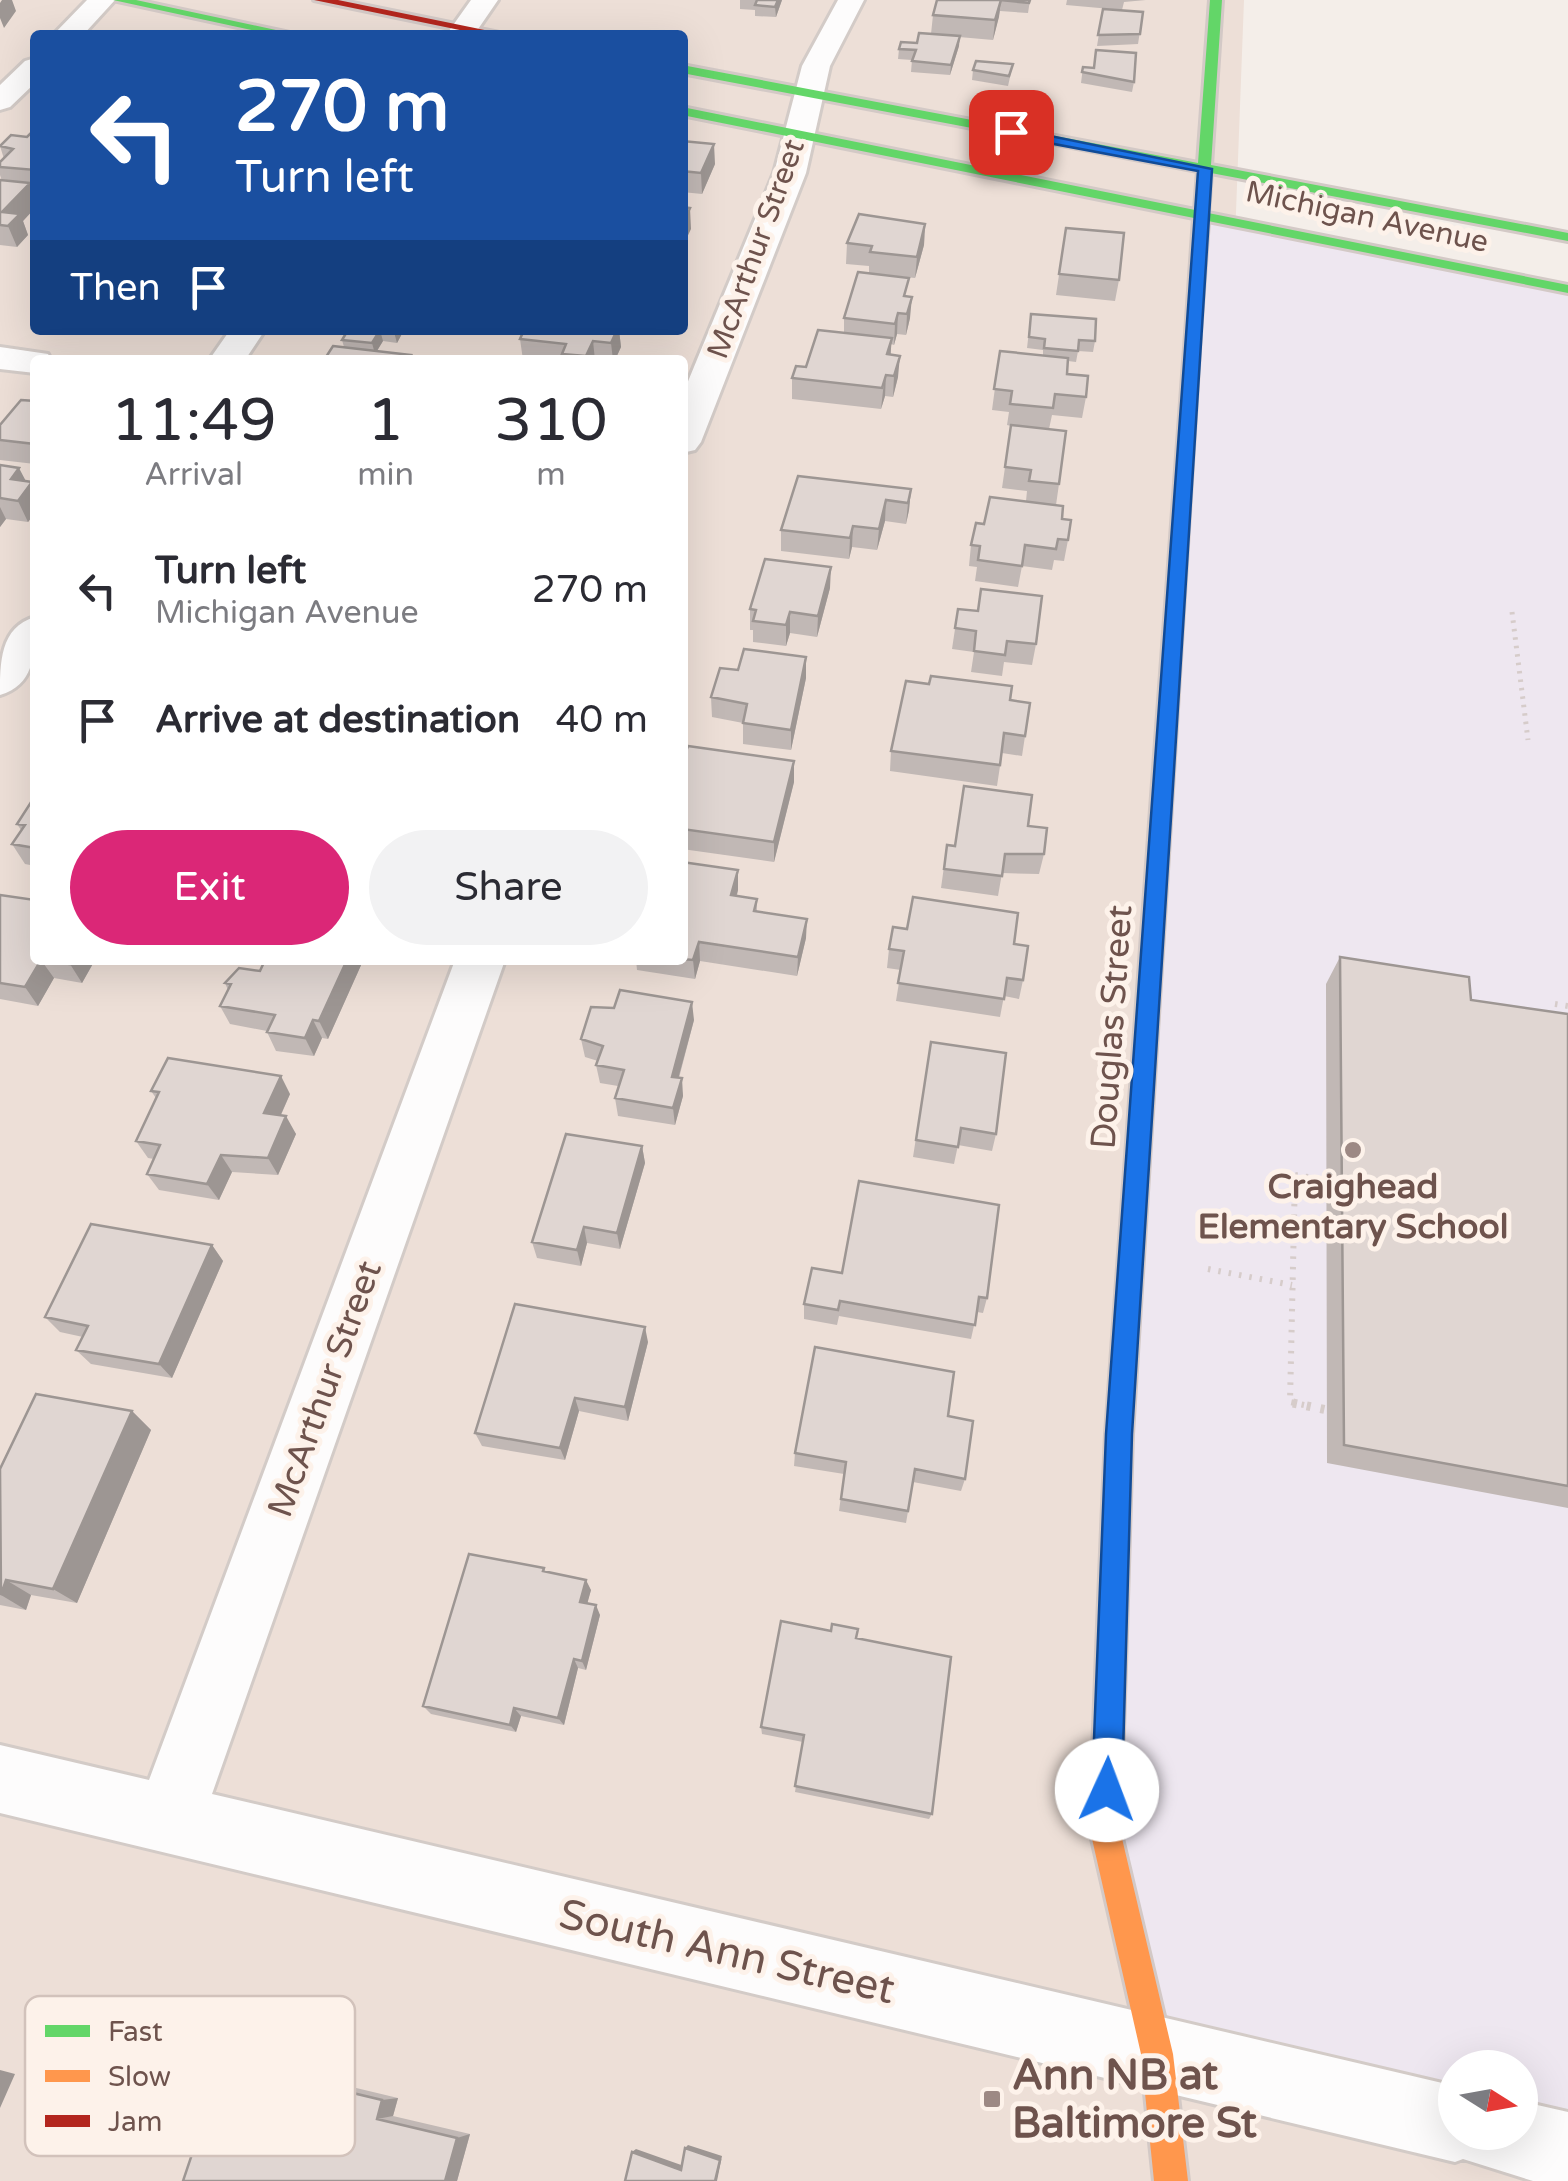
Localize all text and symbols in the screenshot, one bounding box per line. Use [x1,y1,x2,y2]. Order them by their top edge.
text: 270 m [235,66,449,150]
icon: left [70,70,200,200]
pin [969,90,1054,175]
icon: arrive [984,105,1039,160]
street label: McArthur Street [699,134,813,364]
text: Turn left [235,151,414,205]
street label: Michigan Avenue [1242,173,1492,261]
icon: arrive [181,260,236,315]
text: Then [70,265,161,311]
text: 11:49 [110,385,277,457]
text: 1 [367,385,404,457]
text: 310 [494,385,608,457]
text: Arrival [144,456,243,494]
text: min [357,456,414,494]
text: m [536,456,566,494]
text: Turn left [155,548,306,594]
icon: left [70,563,125,618]
text: 270 m [532,567,648,613]
text: Michigan Avenue [155,594,419,632]
icon: arrive [70,693,125,748]
text: Arrive at destination [155,697,520,743]
text: 40 m [556,697,648,743]
button: Exit [70,830,349,945]
button: Share [369,830,648,945]
street label: Douglas Street [1083,904,1141,1150]
marker: Craighead Elementary School [1342,1139,1364,1161]
place label: Craighead Elementary School [1198,1166,1508,1248]
street label: McArthur Street [259,1255,391,1523]
position arrow [1055,1738,1159,1842]
street label: South Ann Street [554,1889,900,2015]
legend [25,1996,355,2156]
text: Fast [108,2015,163,2049]
place label: Ann NB at Baltimore St [1012,2050,1257,2149]
north arrow [1438,2050,1538,2150]
map controls [1438,2050,1538,2150]
text: Slow [108,2060,171,2094]
marker: Ann NB at Baltimore St [981,2088,1003,2110]
text: Jam [108,2105,163,2139]

